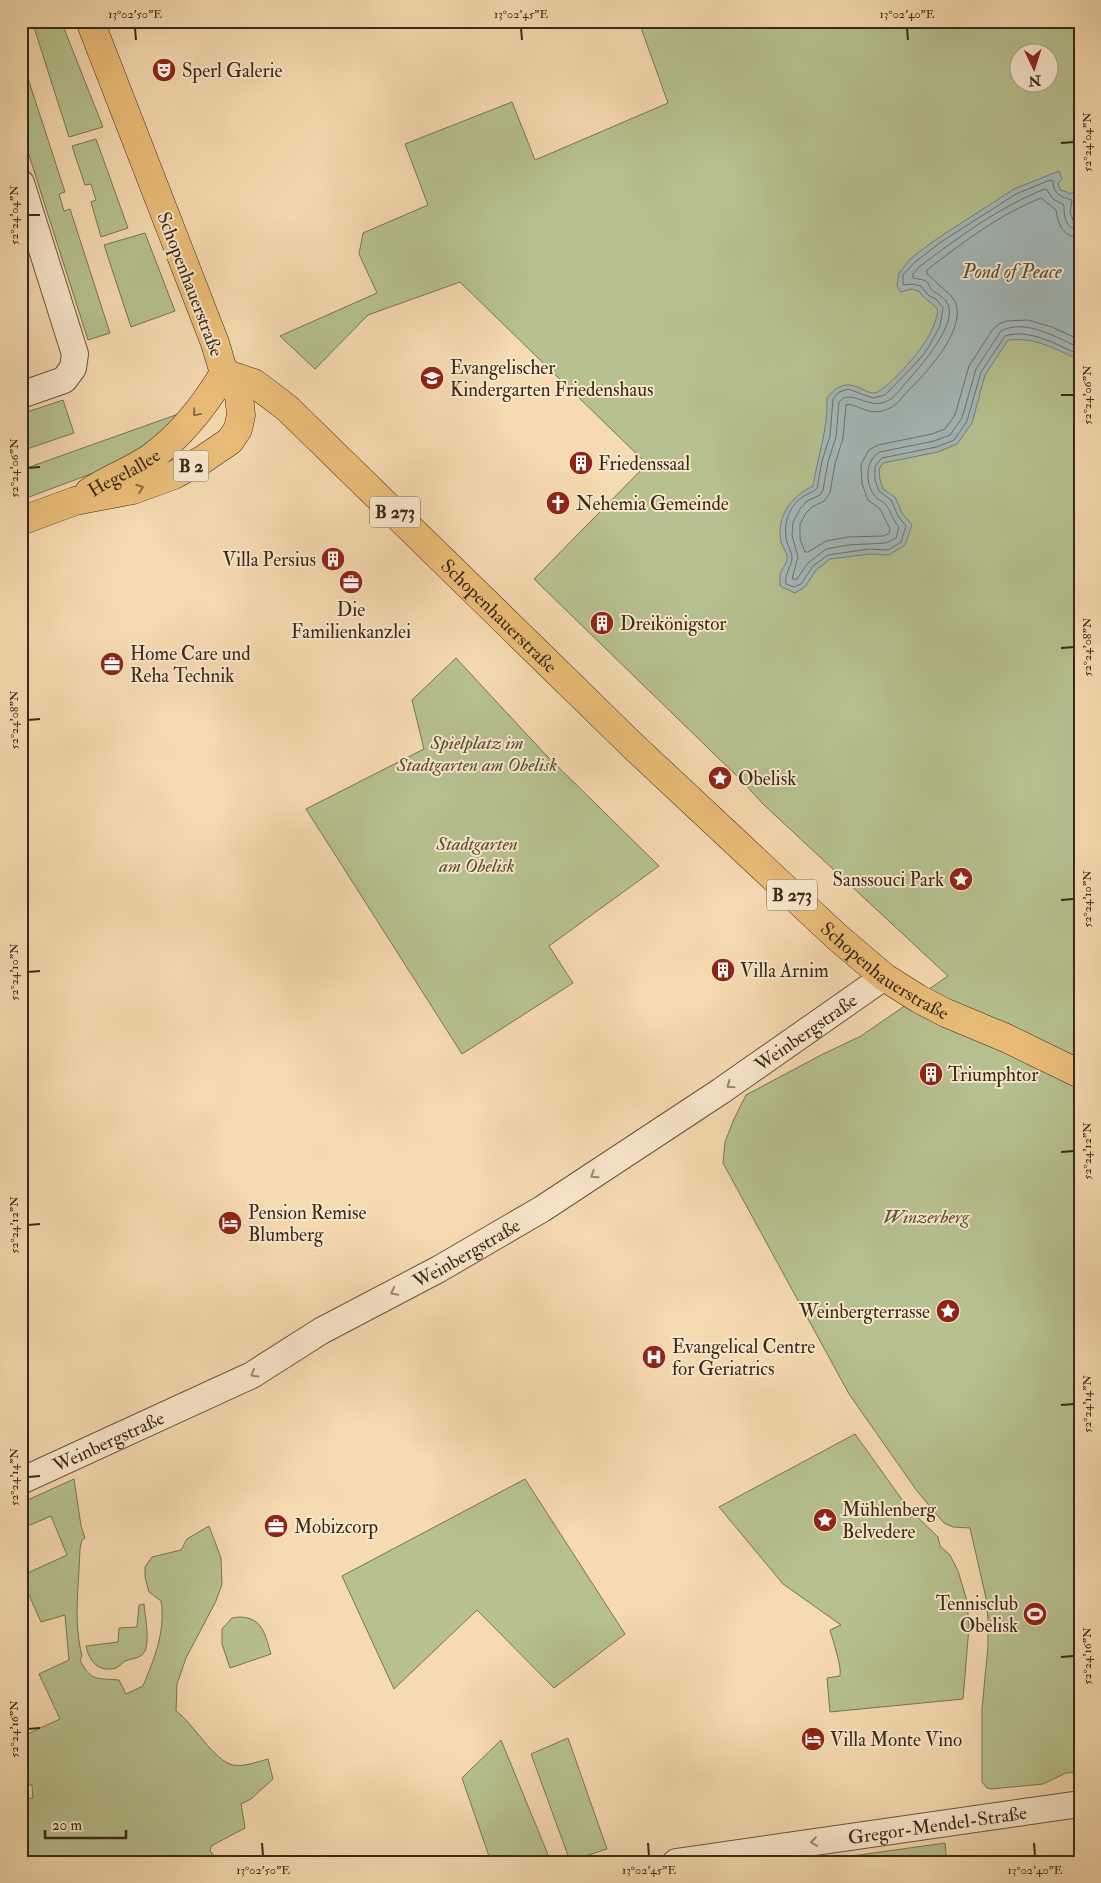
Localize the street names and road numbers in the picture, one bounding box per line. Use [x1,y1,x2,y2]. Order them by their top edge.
street label: Schopenhauerstraße [151,209,229,361]
street label: Hegelallee [84,443,166,503]
road number: B 2 [174,451,208,482]
road number: B 273 [370,497,420,528]
street label: Schopenhauerstraße [436,554,562,678]
road number: B 273 [767,880,817,910]
street label: Schopenhauerstraße [815,917,953,1025]
street label: Weinbergstraße [749,989,862,1077]
street label: Weinbergstraße [408,1213,525,1294]
street label: Weinbergstraße [48,1406,168,1478]
street label: Gregor-Mendel-Straße [846,1801,1029,1850]

